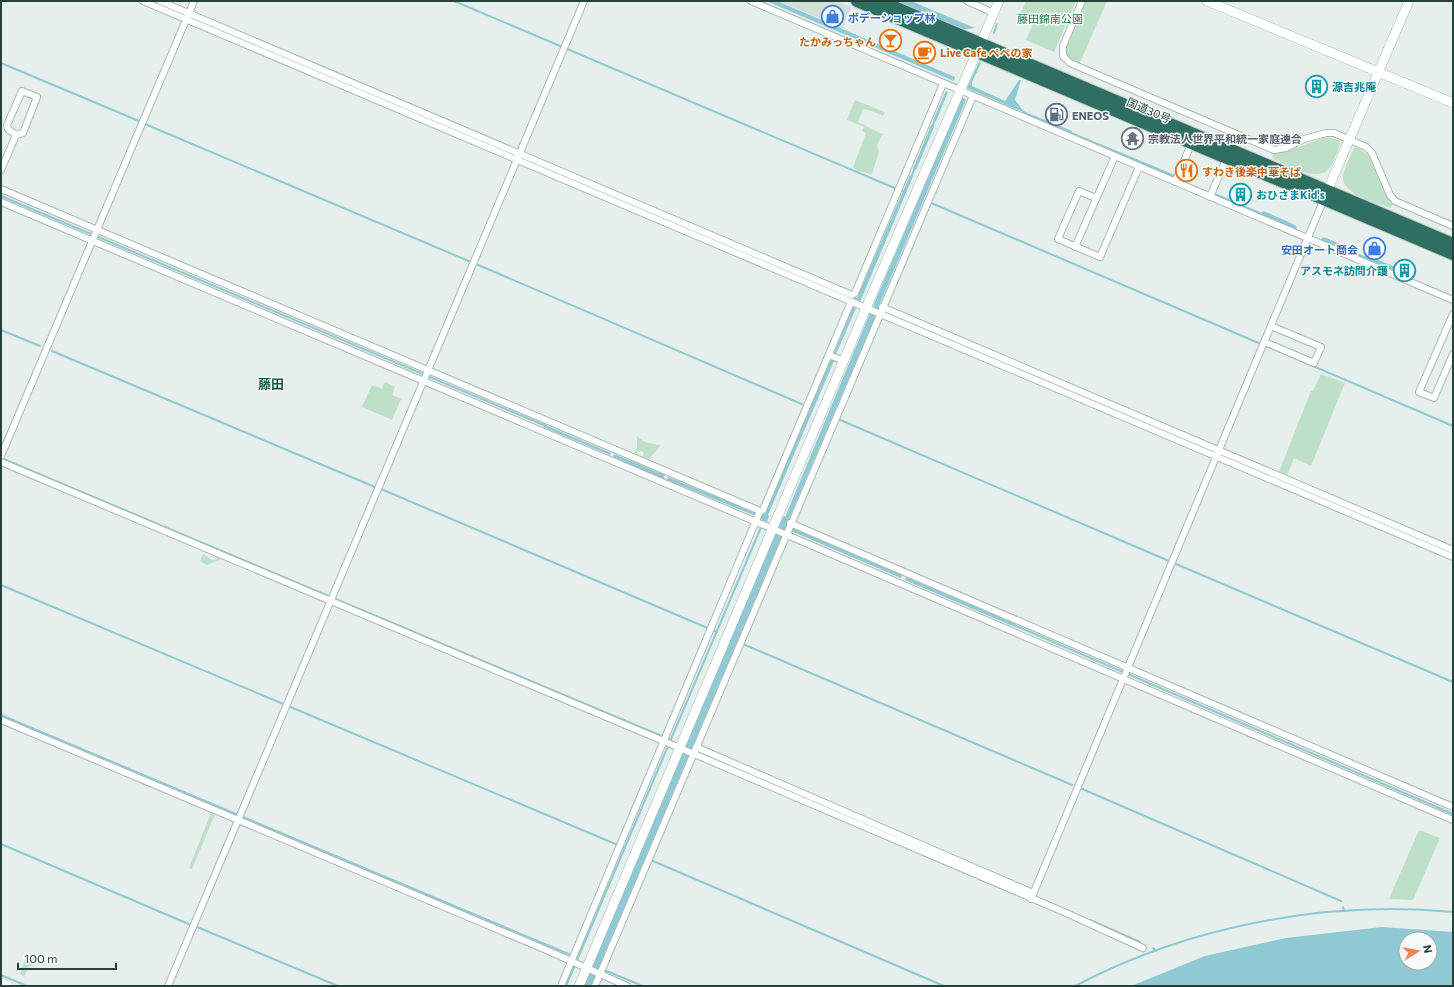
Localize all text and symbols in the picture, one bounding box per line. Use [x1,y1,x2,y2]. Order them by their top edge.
shop icon: ボデーショップ林 [819,4,845,30]
place label: ボデーショップ林 [848,11,936,24]
park label: 藤田錦南公園 [1017,12,1083,25]
bar icon: たかみっちゃん [878,28,904,54]
place label: たかみっちゃん [799,35,876,48]
cafe icon: Live Cafe ペペの家 [912,39,938,65]
place label: Live Cafe ペペの家 [940,46,1033,59]
building icon: 源吉兆庵 [1304,73,1330,99]
place label: 源吉兆庵 [1332,80,1377,93]
street label: 国道30号 [1125,95,1173,125]
fuel station icon: ENEOS [1044,102,1070,128]
place label: ENEOS [1072,109,1109,122]
temple icon: 宗教法人世界平和統一家庭連合 [1119,125,1145,151]
place label: 宗教法人世界平和統一家庭連合 [1148,132,1302,145]
restaurant icon: すわき後楽中華そば [1174,158,1200,184]
place label: すわき後楽中華そば [1202,165,1301,178]
building icon: おひさまKid's [1227,181,1253,207]
place label: おひさまKid's [1256,188,1325,201]
shop icon: 安田オート商会 [1361,236,1387,262]
place label: 安田オート商会 [1281,243,1358,256]
building icon: アスモネ訪問介護 [1391,257,1417,283]
place label: アスモネ訪問介護 [1300,264,1388,277]
district label: 藤田 [258,376,284,392]
north arrow [1398,931,1438,971]
text: N [1421,944,1435,954]
scale bar [18,945,116,971]
text: 100 m [24,951,58,965]

